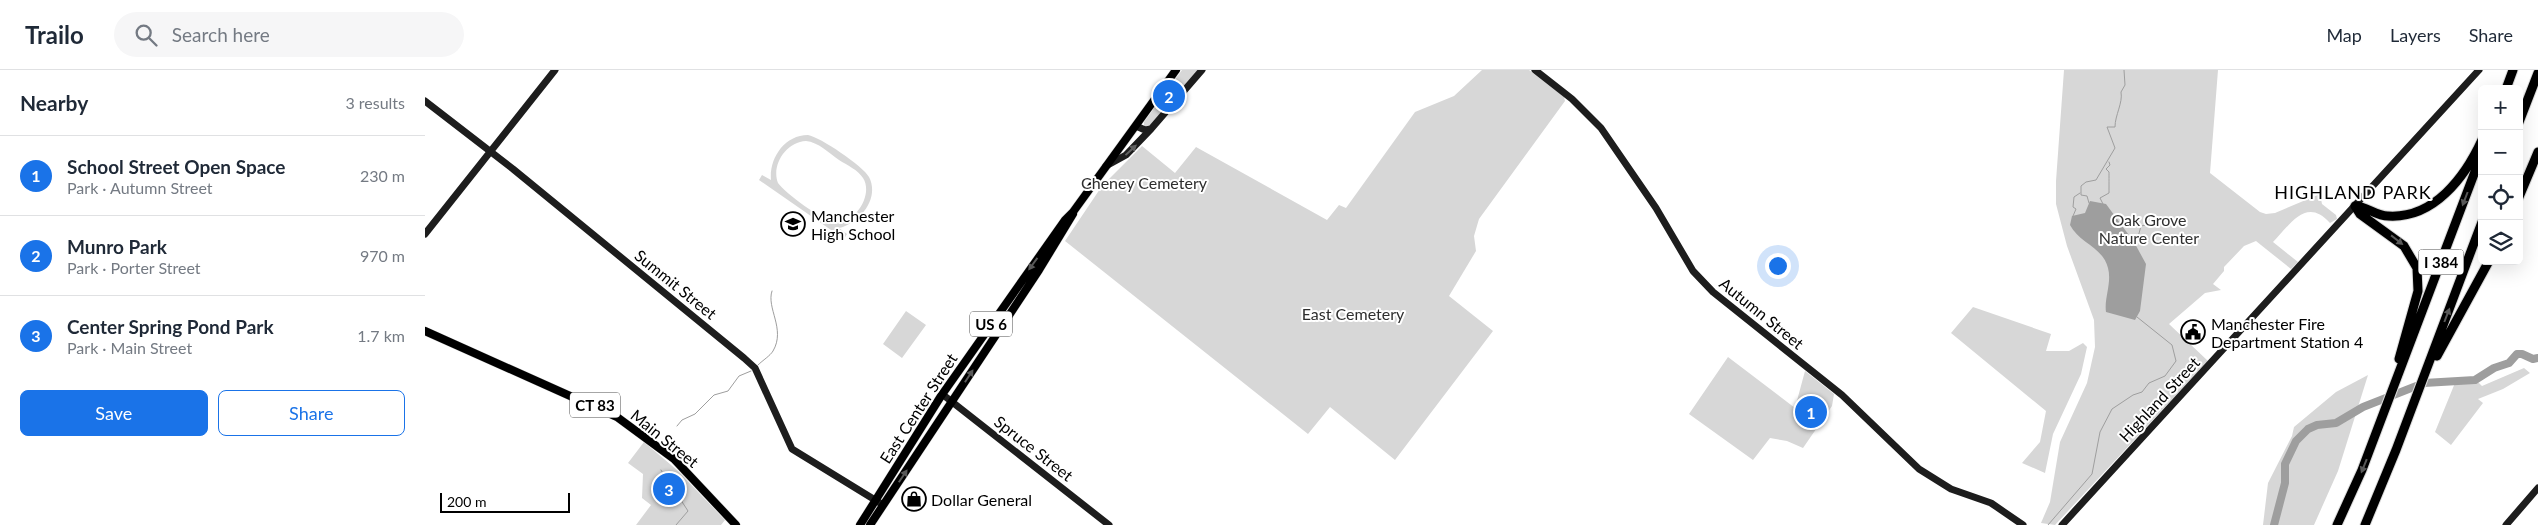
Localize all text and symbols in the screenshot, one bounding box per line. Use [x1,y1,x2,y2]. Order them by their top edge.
search box [114,12,464,57]
text: Trailo [25,20,84,49]
icon: search [132,21,160,49]
text: Search here [172,23,270,46]
text: Map [2326,24,2362,46]
text: Layers [2390,24,2441,46]
text: Share [2469,24,2513,46]
pin: 2 [1153,77,1185,115]
map controls [2478,85,2523,265]
button: + [2478,85,2523,130]
text: Nearby [20,90,88,115]
text: 3 results [345,93,405,112]
button: − [2478,130,2523,175]
one-way arrow [1124,144,1136,156]
text: School Street Open Space [67,155,285,178]
text: 1 [31,166,41,185]
text: 230 m [360,166,405,185]
park label: Cheney Cemetery [1081,173,1208,192]
button: locate [2478,175,2523,220]
text: Park · Autumn Street [67,178,213,197]
district label: HIGHLAND PARK [2274,181,2432,203]
one-way arrow [2461,192,2469,207]
place label: Manchester High School [811,206,895,243]
park label: Oak Grove Nature Center [2099,210,2199,247]
school or university icon: Manchester High School [780,211,806,237]
button: layers [2478,220,2523,265]
text: Munro Park [67,235,167,258]
one-way arrow [2390,235,2403,246]
street label: Summit Street [631,245,721,323]
text: 2 [31,246,41,265]
text: 970 m [360,246,405,265]
road number: I 384 [2419,250,2463,274]
your location [1765,253,1791,279]
one-way arrow [1028,257,1038,271]
text: Park · Porter Street [67,258,201,277]
street label: Autumn Street [1716,273,1808,353]
park label: East Cemetery [1302,304,1405,323]
one-way arrow [2443,307,2451,322]
road number: US 6 [970,312,1012,336]
place label: Manchester Fire Department Station 4 [2211,314,2363,351]
text: Center Spring Pond Park [67,315,274,338]
public building icon: Manchester Fire Department Station 4 [2180,319,2206,345]
text: 3 [31,326,41,345]
text: 1.7 km [357,326,405,345]
text: Park · Main Street [67,338,192,357]
street label: East Center Street [875,349,961,467]
street label: Highland Street [2115,352,2203,445]
one-way arrow [964,369,974,382]
button: Save [20,390,208,436]
button: Share [218,390,405,436]
road number: CT 83 [570,392,620,418]
pin: 1 [1795,393,1827,431]
street label: Main Street [627,405,703,471]
street label: Spruce Street [991,411,1077,485]
one-way arrow [2360,458,2367,473]
one-way arrow [898,469,908,482]
pin: 3 [653,470,685,508]
shop icon: Dollar General [901,486,927,512]
scale bar [440,490,570,513]
place label: Dollar General [931,490,1032,509]
text: 200 m [447,493,486,510]

